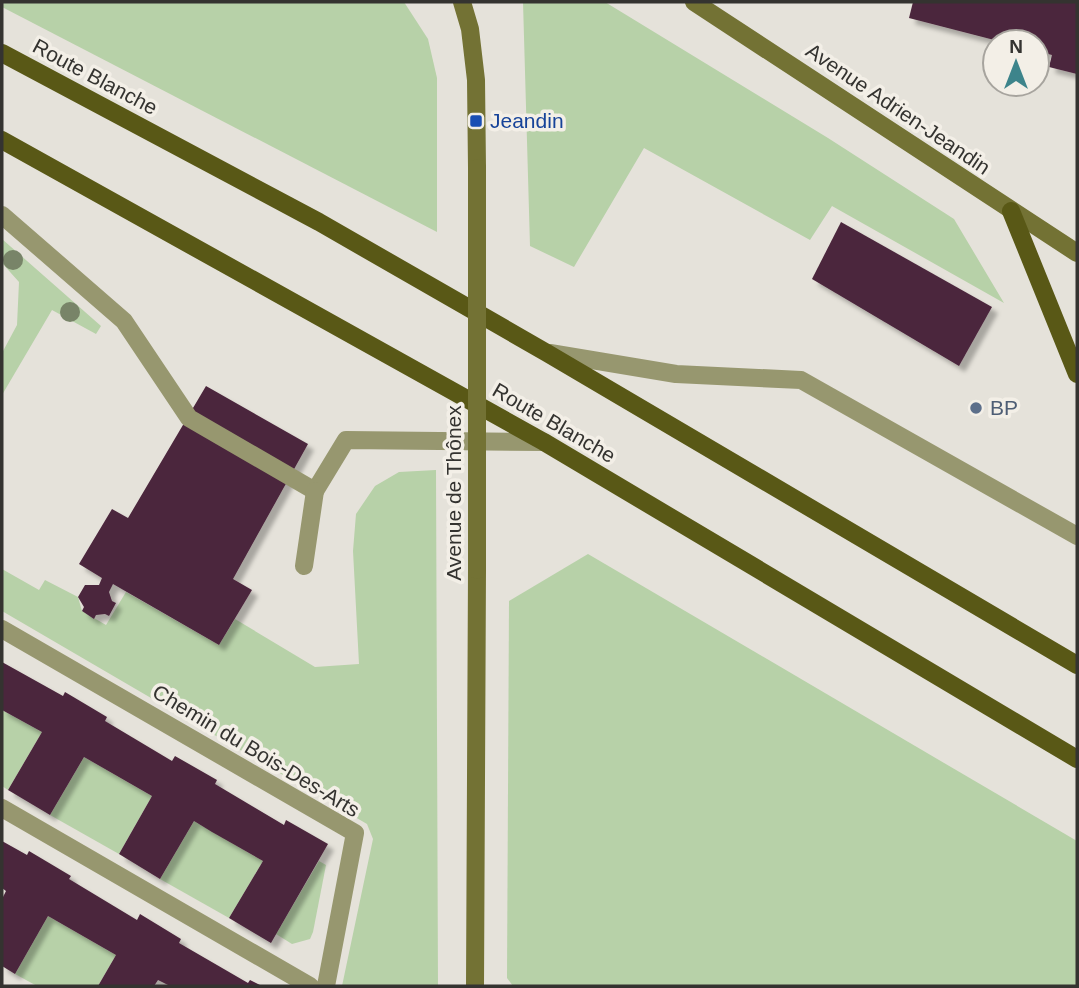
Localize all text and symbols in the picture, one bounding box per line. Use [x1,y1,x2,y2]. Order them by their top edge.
north arrow [981,28,1051,98]
street label: Route Blanche [29,34,161,119]
text: N [1009,36,1023,57]
street label: Avenue Adrien-Jeandin [802,38,995,179]
place label: Jeandin [490,109,564,132]
marker: Jeandin [468,113,484,129]
street label: Route Blanche [489,378,620,467]
place label: BP [990,396,1018,419]
marker: BP [968,400,984,416]
street label: Avenue de Thônex [442,405,465,581]
street label: Chemin du Bois-Des-Arts [149,680,364,821]

